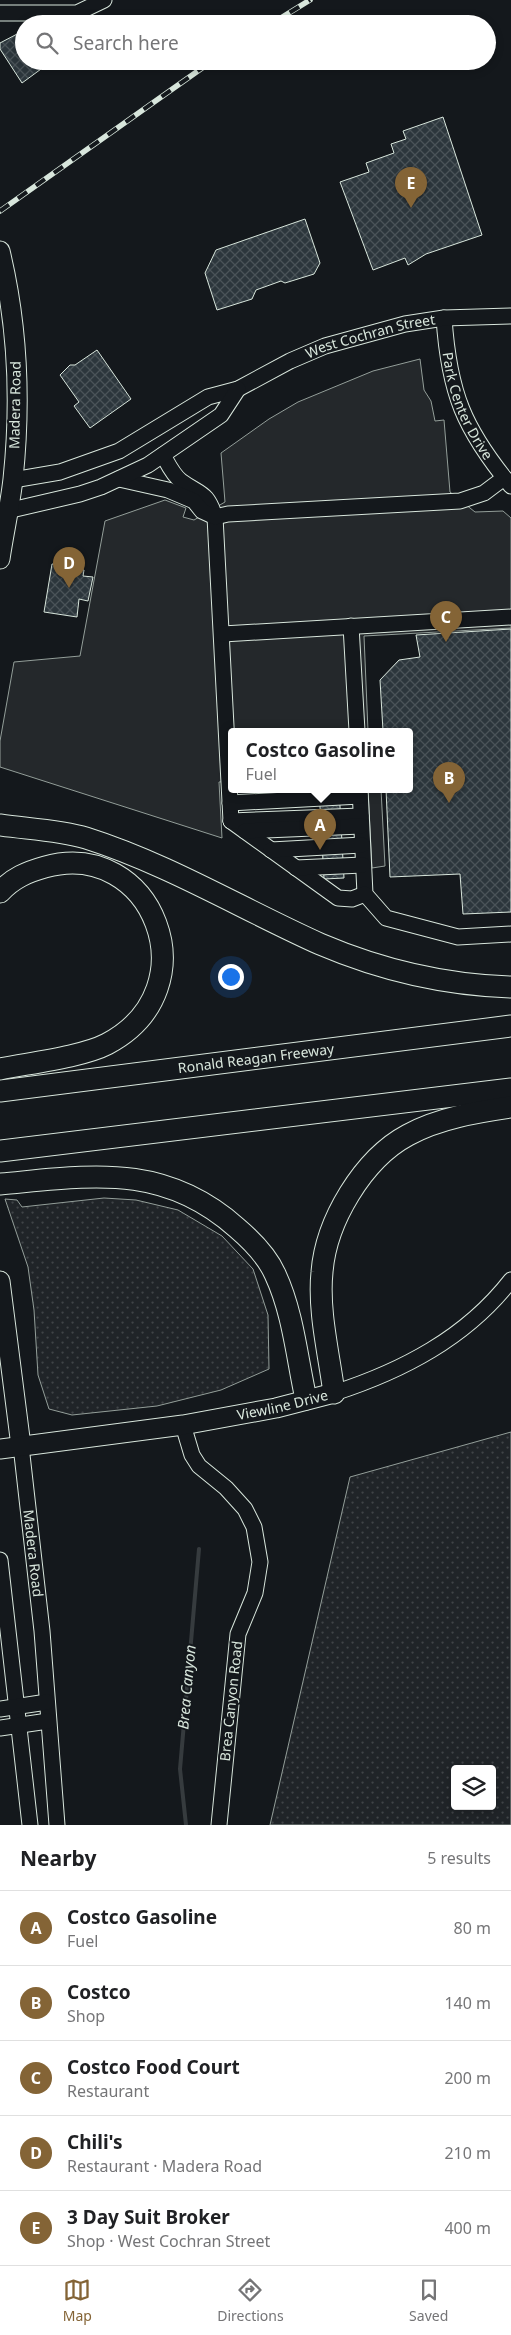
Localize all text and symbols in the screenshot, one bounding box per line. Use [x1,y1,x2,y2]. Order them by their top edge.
search box [15,15,496,70]
icon: search [33,29,61,57]
text: Search here [73,30,179,56]
pin: E [395,167,427,208]
street label: West Cochran Street [302,310,436,362]
street label: Park Center Drive [438,351,498,463]
street label: Madera Road [4,361,25,449]
pin: D [53,547,85,588]
pin: C [430,601,462,642]
popup [228,728,413,793]
text: Costco Gasoline [245,737,396,763]
pin: B [433,762,465,803]
text: Fuel [245,763,277,785]
pin: A [304,809,336,850]
your location [218,964,244,990]
street label: Ronald Reagan Freeway [177,1038,336,1077]
street label: Viewline Drive [235,1385,330,1424]
street label: Madera Road [19,1509,48,1598]
street label: Brea Canyon Road [215,1640,246,1762]
water label: Brea Canyon [172,1644,200,1730]
map controls [451,1765,496,1810]
button: layers [451,1765,496,1810]
text: Nearby [20,1844,96,1872]
text: 5 results [427,1847,491,1869]
text: Costco Gasoline [67,1904,217,1930]
text: A [30,1917,42,1939]
text: 80 m [454,1917,491,1939]
text: Fuel [67,1930,98,1952]
text: Costco [67,1979,131,2005]
text: B [31,1992,41,2014]
text: 140 m [444,1992,491,2014]
text: Shop [67,2005,105,2027]
text: Costco Food Court [67,2054,240,2080]
text: C [31,2067,41,2089]
text: 200 m [444,2067,491,2089]
text: Restaurant [67,2080,149,2102]
text: Chili's [67,2129,123,2155]
text: D [30,2142,42,2164]
text: 210 m [444,2142,491,2164]
text: Restaurant · Madera Road [67,2155,262,2177]
text: 3 Day Suit Broker [67,2204,230,2230]
text: E [32,2217,40,2239]
text: 400 m [444,2217,491,2239]
text: Shop · West Cochran Street [67,2230,270,2252]
tab: Map [63,2276,92,2325]
tab: Directions [217,2276,284,2325]
tab: Saved [409,2276,448,2325]

